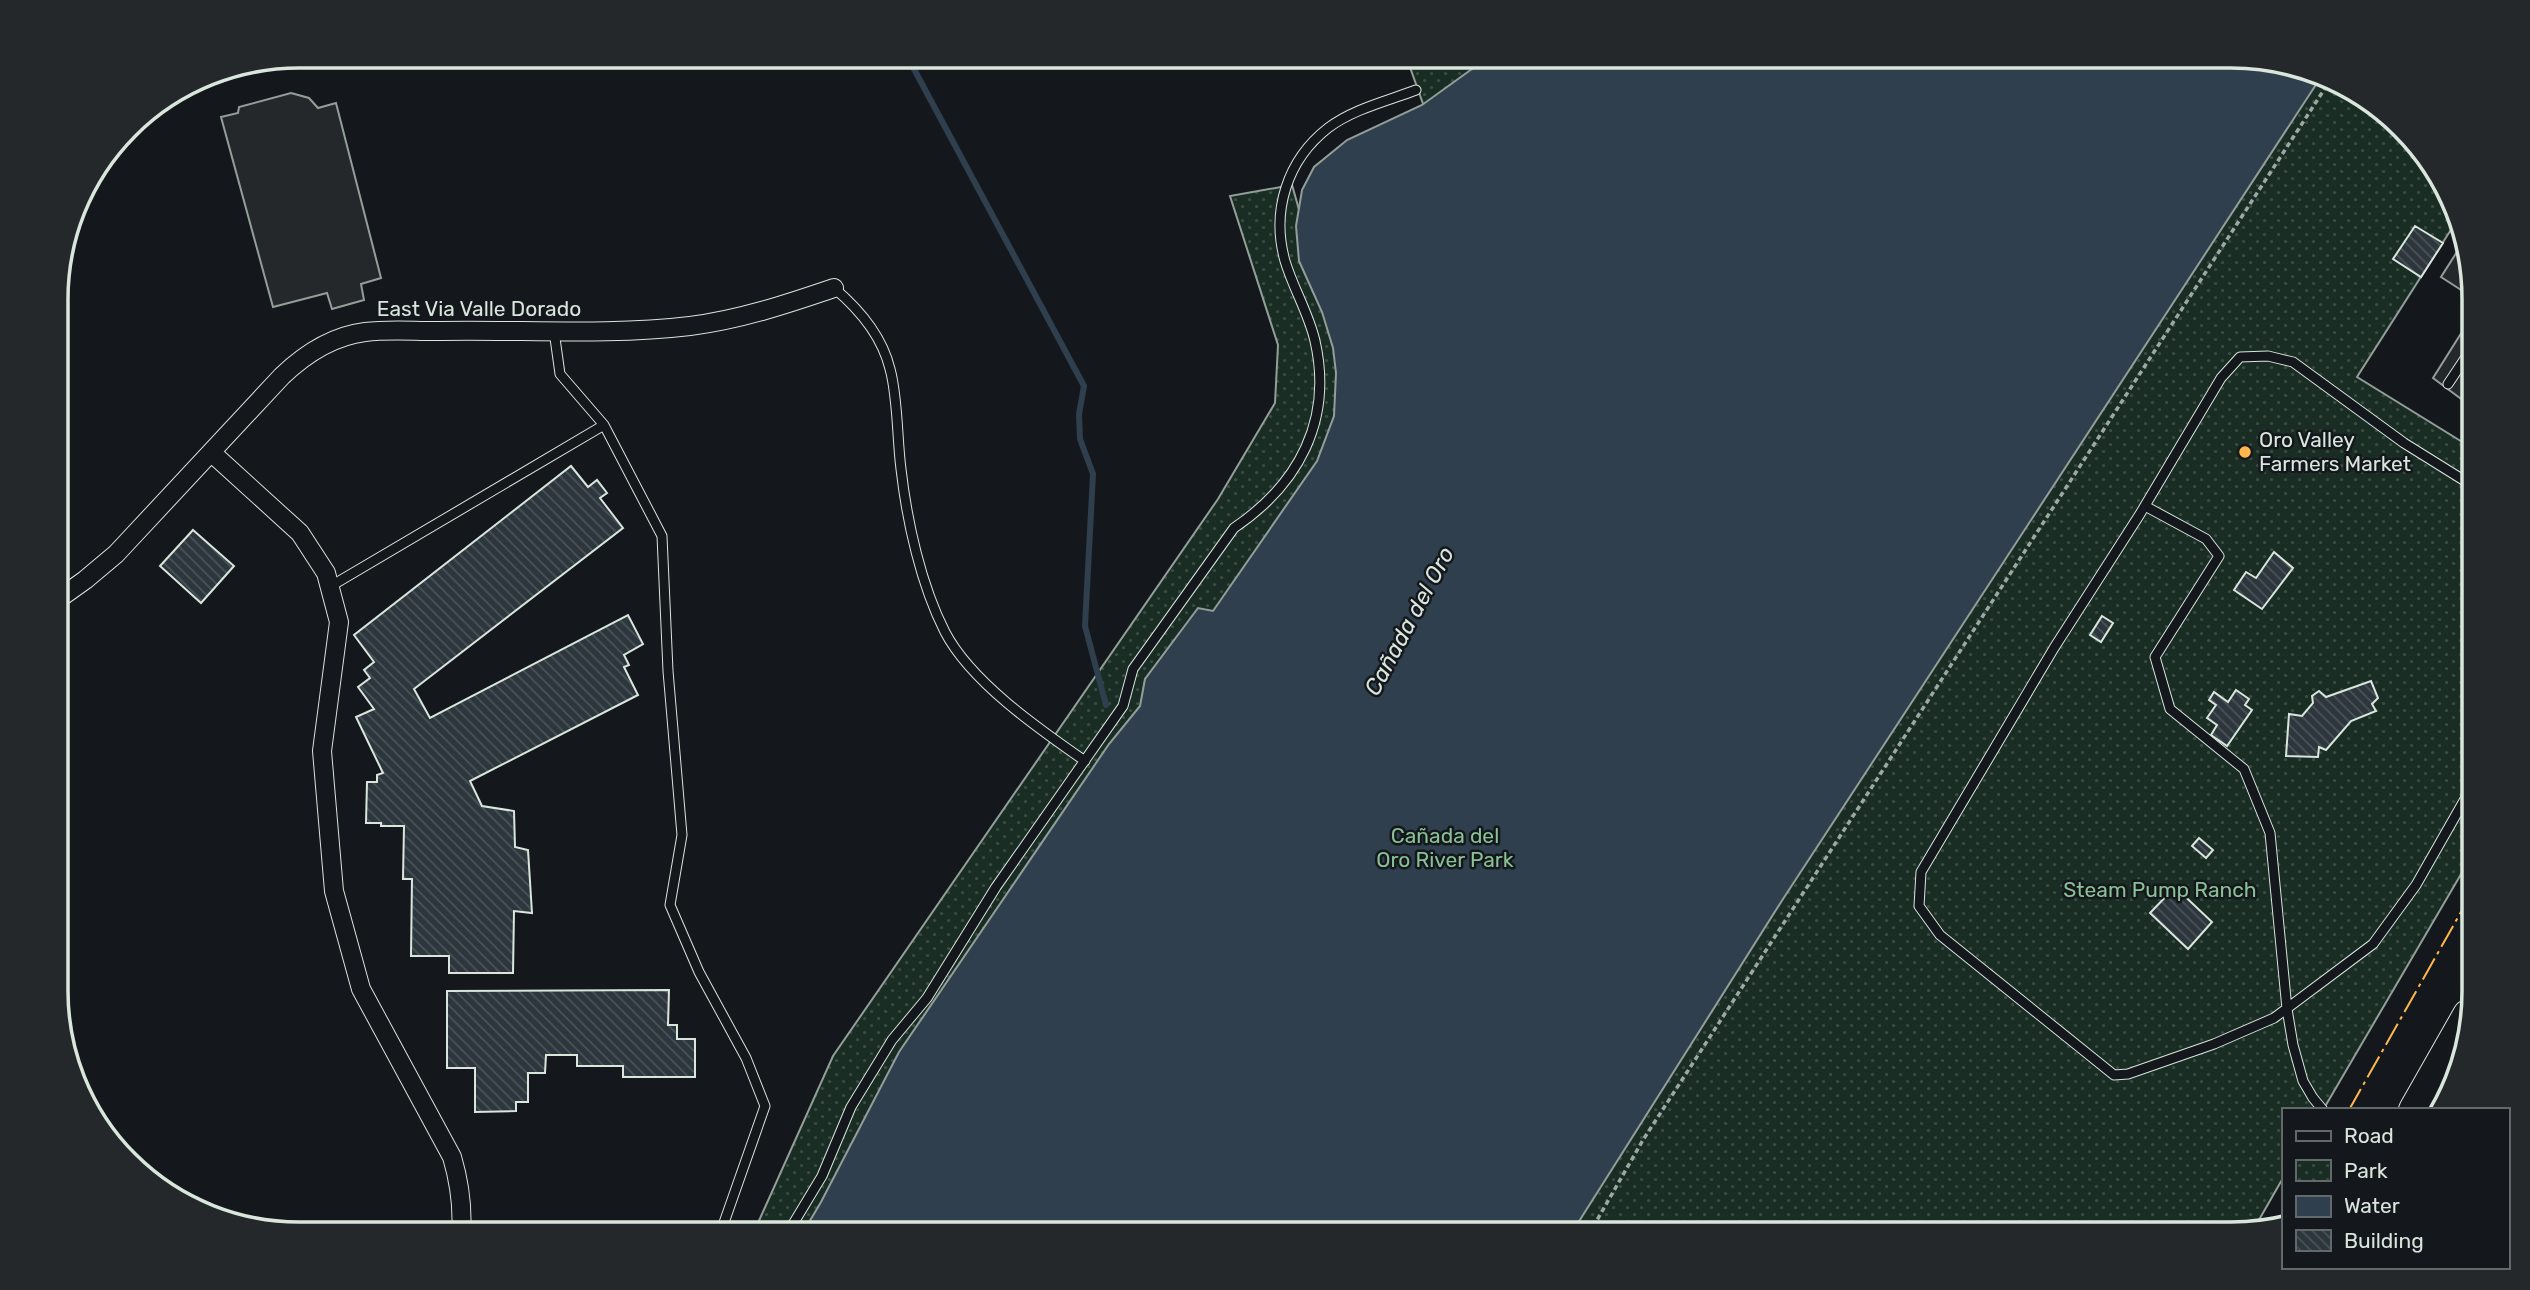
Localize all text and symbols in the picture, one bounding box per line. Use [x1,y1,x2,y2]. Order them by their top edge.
street label: East Via Valle Dorado [377,296,581,321]
place label: Oro Valley Farmers Market [2259,427,2411,476]
marker: Oro Valley Farmers Market [2237,444,2253,460]
water label: Cañada del Oro [1358,542,1460,700]
park label: Cañada del Oro River Park [1376,823,1514,872]
park label: Steam Pump Ranch [2063,877,2257,902]
legend [2282,1108,2509,1269]
text: Road [2344,1123,2394,1148]
text: Park [2344,1158,2388,1183]
text: Water [2344,1193,2400,1218]
text: Building [2344,1228,2424,1253]

